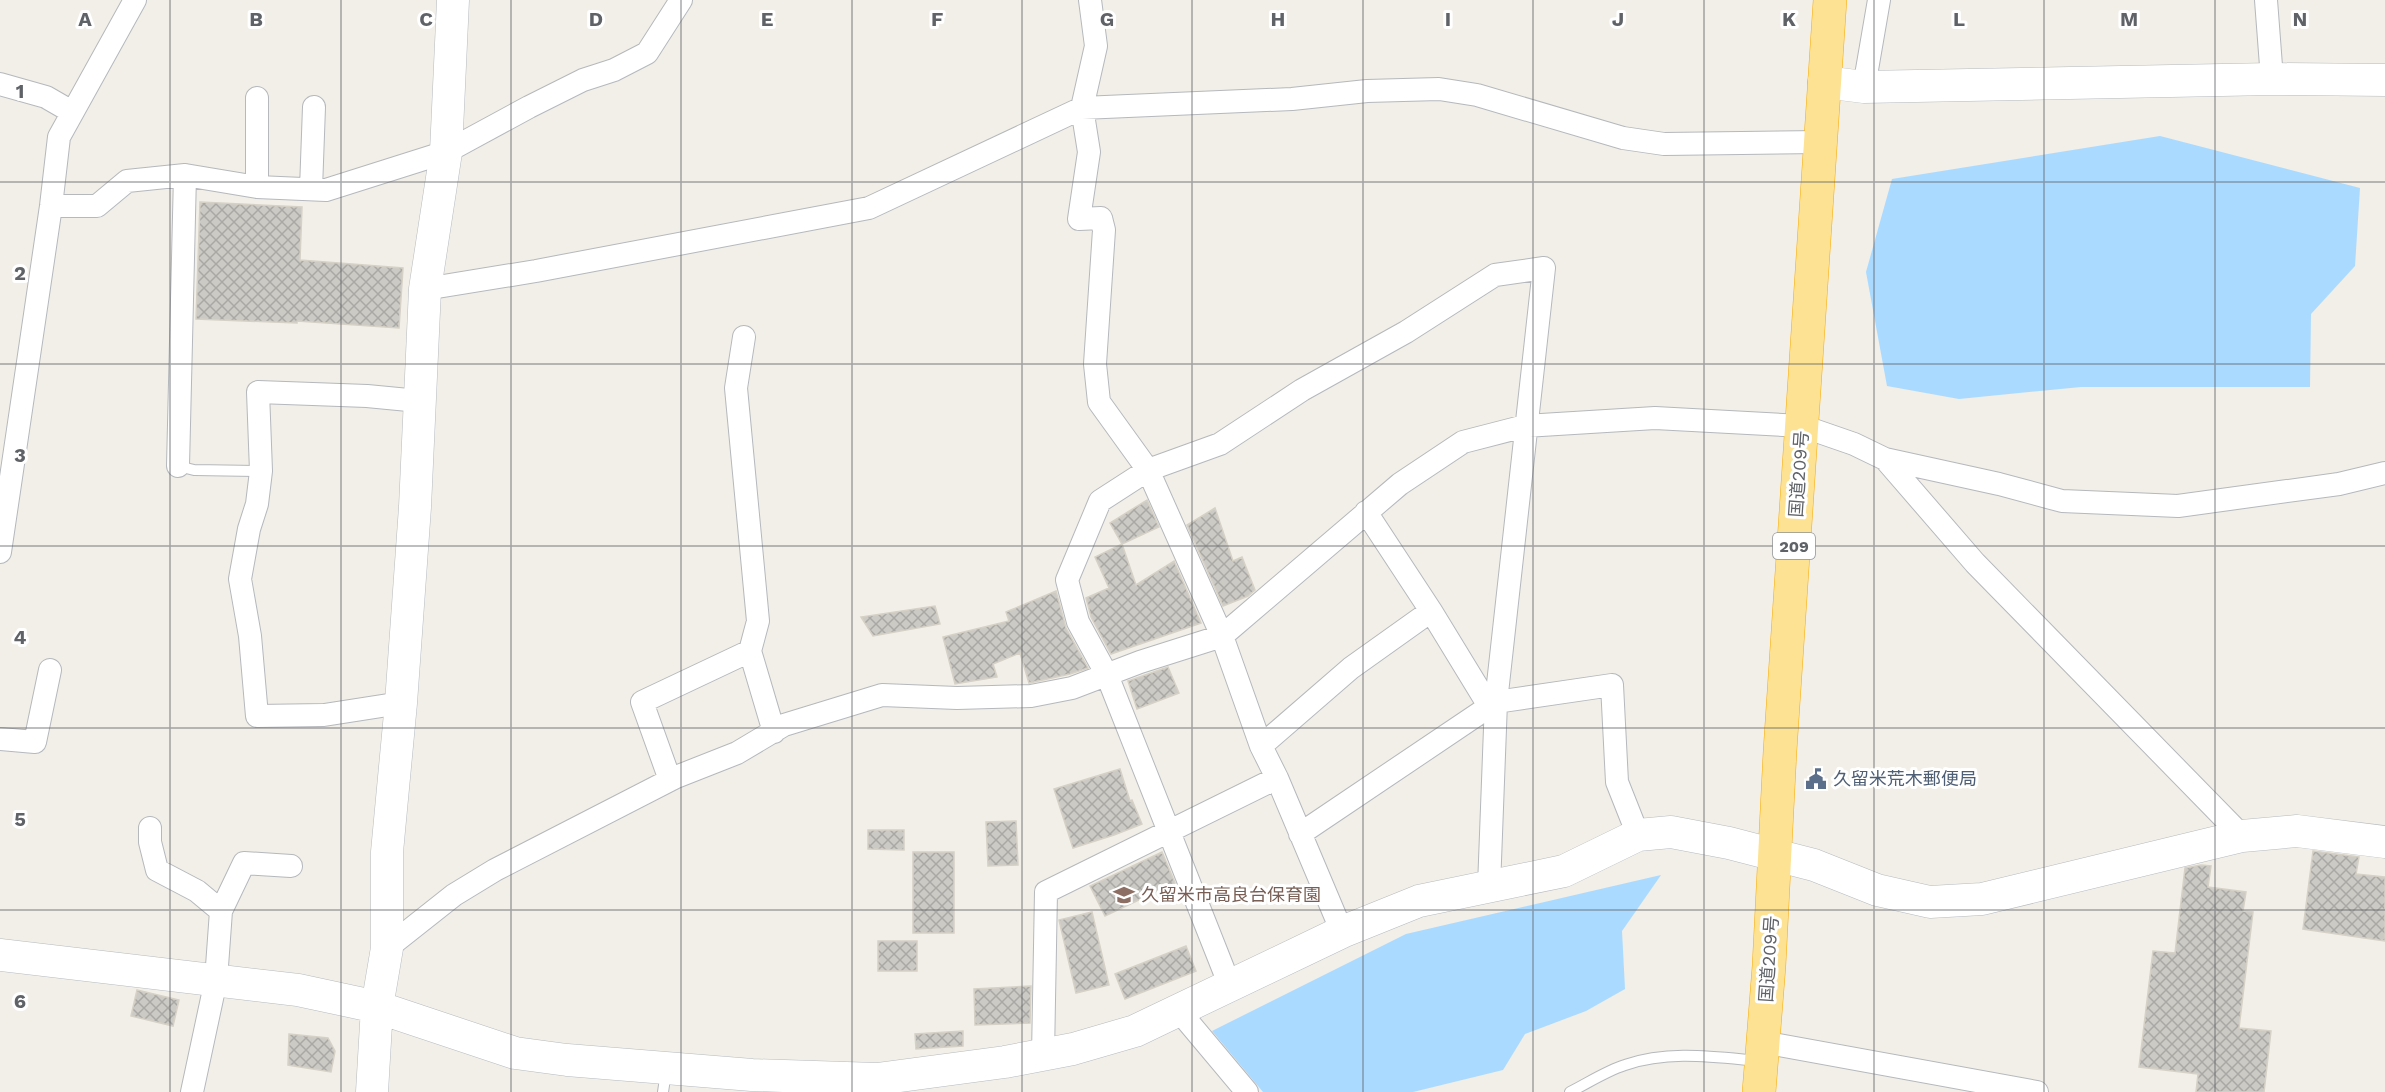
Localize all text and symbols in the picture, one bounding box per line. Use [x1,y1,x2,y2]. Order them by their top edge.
text: A [78,7,92,31]
text: B [249,7,263,31]
text: C [419,7,433,31]
text: D [589,7,603,31]
text: E [761,7,773,31]
text: F [931,7,943,31]
text: G [1100,7,1114,31]
text: H [1271,7,1285,31]
text: I [1445,7,1451,31]
text: J [1612,7,1624,31]
text: K [1782,7,1796,31]
text: L [1953,7,1965,31]
text: M [2120,7,2138,31]
text: N [2293,7,2307,31]
text: 1 [16,79,24,103]
text: 2 [14,261,26,285]
street label: 国道209号 [1785,430,1812,518]
text: 3 [14,443,26,467]
road number: 209 [1773,533,1815,559]
text: 4 [14,625,27,649]
public building icon: 久留米荒木郵便局 [1804,767,1828,791]
place label: 久留米荒木郵便局 [1833,768,1977,789]
text: 5 [14,807,26,831]
school or university icon: 久留米市高良台保育園 [1112,883,1136,907]
place label: 久留米市高良台保育園 [1141,884,1321,905]
street label: 国道209号 [1755,915,1782,1003]
text: 6 [14,989,26,1013]

